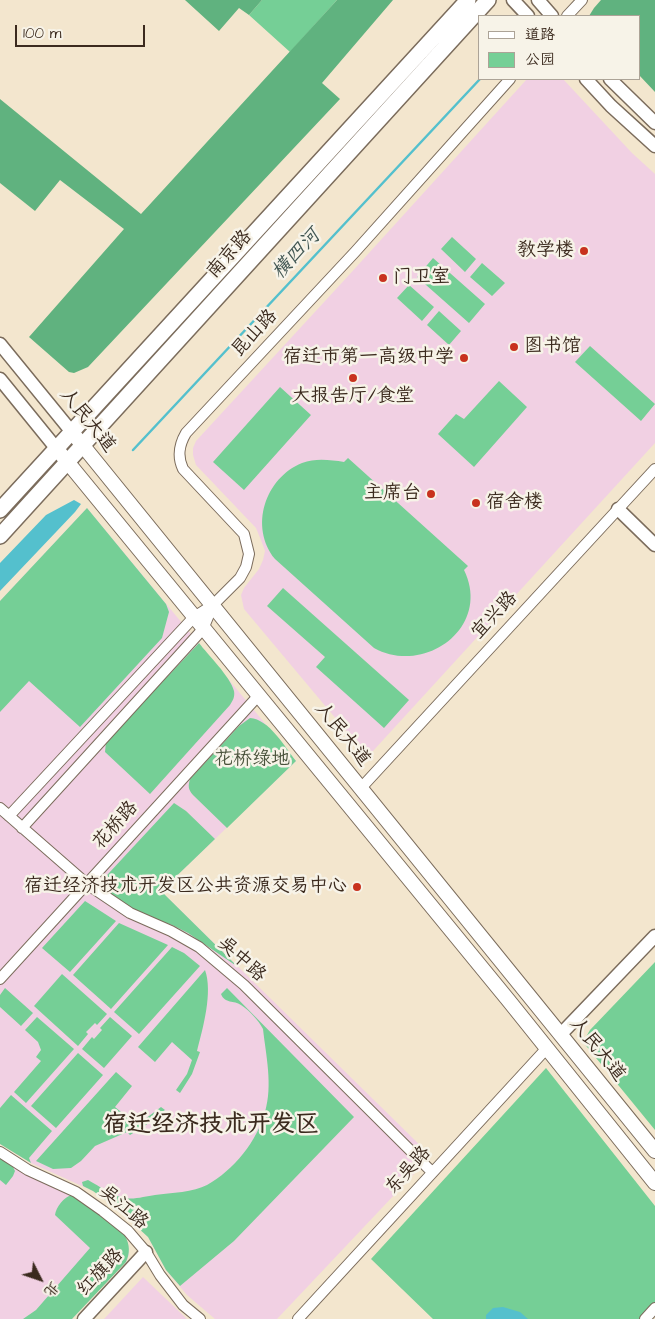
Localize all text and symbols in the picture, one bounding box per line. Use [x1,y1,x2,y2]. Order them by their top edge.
scale bar [18,15,148,47]
legend [478,15,640,80]
text: 100 m [23,23,62,44]
text: 道路 [525,24,555,45]
text: 公园 [525,49,555,70]
water label: 横四河 [268,225,326,285]
street label: 南京路 [202,226,258,284]
place label: 教学楼 [517,240,574,262]
marker: 教学楼 [578,245,590,257]
place label: 门卫室 [393,267,450,289]
marker: 门卫室 [377,272,389,284]
street label: 昆山路 [227,305,283,363]
place label: 图书馆 [524,336,581,358]
marker: 图书馆 [508,341,520,353]
place label: 宿迁市第一高级中学 [283,347,454,369]
marker: 宿迁市第一高级中学 [458,352,470,364]
marker: 大报告厅/食堂 [347,372,359,384]
street label: 人民大道 [54,384,120,458]
place label: 大报告厅/食堂 [292,386,414,408]
place label: 主席台 [364,483,421,505]
marker: 主席台 [425,488,437,500]
place label: 宿舍楼 [486,492,543,514]
marker: 宿舍楼 [470,497,482,509]
street label: 宜兴路 [467,587,523,645]
street label: 人民大道 [309,698,375,772]
park label: 花桥绿地 [214,749,290,771]
street label: 花桥路 [88,797,144,855]
place label: 宿迁经济技术开发区公共资源交易中心 [24,876,347,898]
marker: 宿迁经济技术开发区公共资源交易中心 [351,881,363,893]
street label: 吴中路 [212,932,270,988]
street label: 人民大道 [564,1013,630,1087]
district label: 宿迁经济技术开发区 [103,1112,319,1140]
street label: 东吴路 [381,1142,437,1200]
street label: 吴江路 [94,1181,152,1235]
street label: 红旗路 [73,1244,129,1302]
north arrow [15,1254,65,1304]
text: 北 [39,1277,63,1301]

